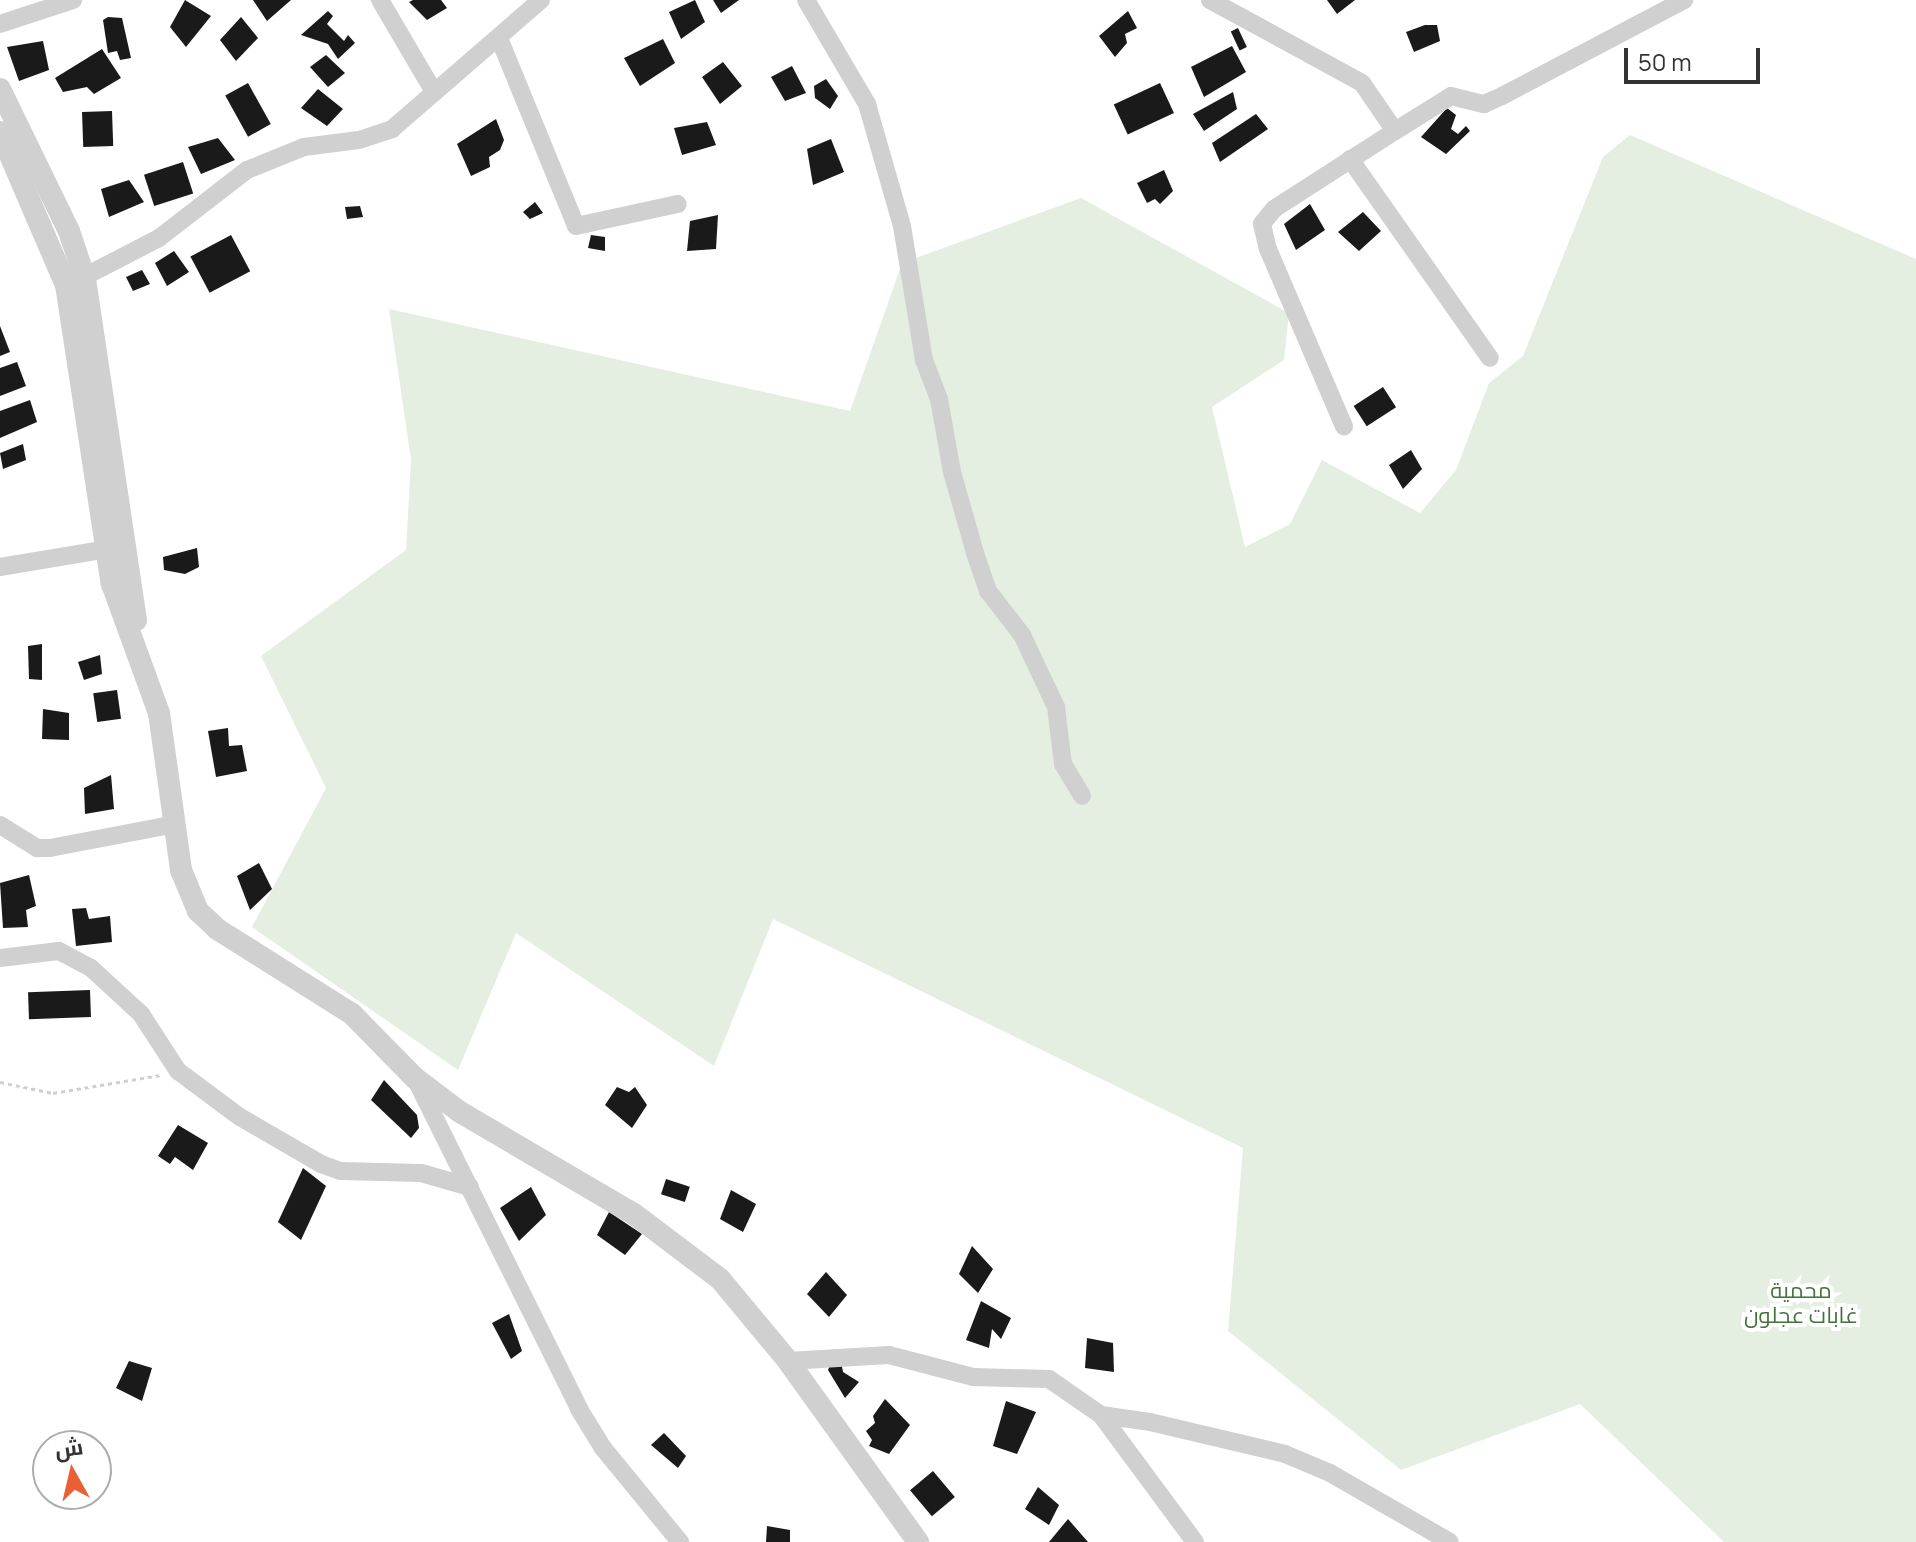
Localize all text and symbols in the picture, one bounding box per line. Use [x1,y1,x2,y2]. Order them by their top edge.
scale bar [1628,32,1764,82]
text: 50 m [1638,45,1692,78]
park label: محمية غابات عجلون [1744,1277,1858,1328]
north arrow [32,1430,112,1510]
text: ش [53,1431,85,1465]

